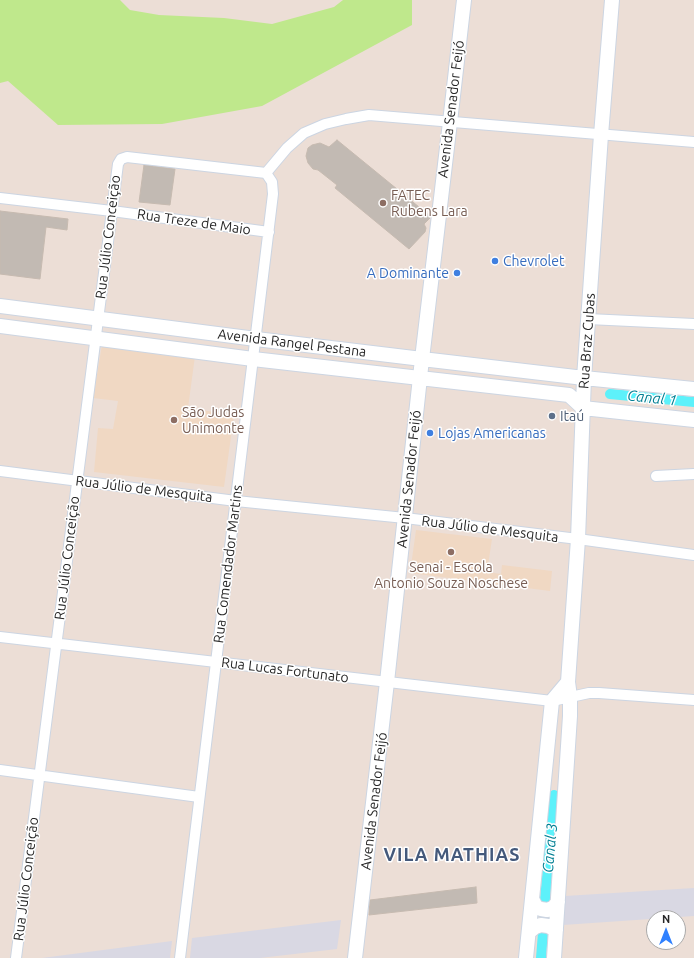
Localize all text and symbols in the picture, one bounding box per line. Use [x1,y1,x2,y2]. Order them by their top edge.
street label: Avenida Senador Feijó [434,39,468,179]
street label: Rua Júlio Conceição [92,174,124,300]
place label: FATEC Rubens Lara [391,187,468,220]
marker: FATEC Rubens Lara [378,198,388,208]
street label: Rua Treze de Maio [136,206,252,238]
place label: Chevrolet [503,253,565,269]
marker: Chevrolet [490,256,500,266]
place label: A Dominante [367,265,449,281]
marker: A Dominante [452,268,462,278]
street label: Rua Braz Cubas [575,293,599,389]
street label: Avenida Rangel Pestana [217,326,367,360]
water label: Canal 1 [626,386,678,410]
place label: São Judas Unimonte [182,404,244,436]
place label: Itaú [560,408,584,424]
street label: Avenida Senador Feijó [393,409,425,549]
marker: Itaú [547,411,557,421]
marker: São Judas Unimonte [169,415,179,425]
place label: Lojas Americanas [438,425,546,441]
marker: Lojas Americanas [425,428,435,438]
street label: Rua Júlio de Mesquita [75,472,213,506]
street label: Rua Comendador Martins [210,484,246,644]
street label: Rua Júlio Conceição [51,495,83,621]
street label: Rua Júlio de Mesquita [421,512,559,546]
marker: Senai - Escola Antonio Souza Noschese [446,547,456,557]
place label: Senai - Escola Antonio Souza Noschese [374,559,528,592]
street label: Rua Lucas Fortunato [220,654,350,686]
street label: Avenida Senador Feijó [357,731,391,871]
street label: Rua Júlio Conceição [10,816,42,942]
water label: Canal 3 [539,822,561,874]
district label: VILA MATHIAS [383,844,521,866]
north arrow [646,910,686,950]
text: N [662,913,670,925]

